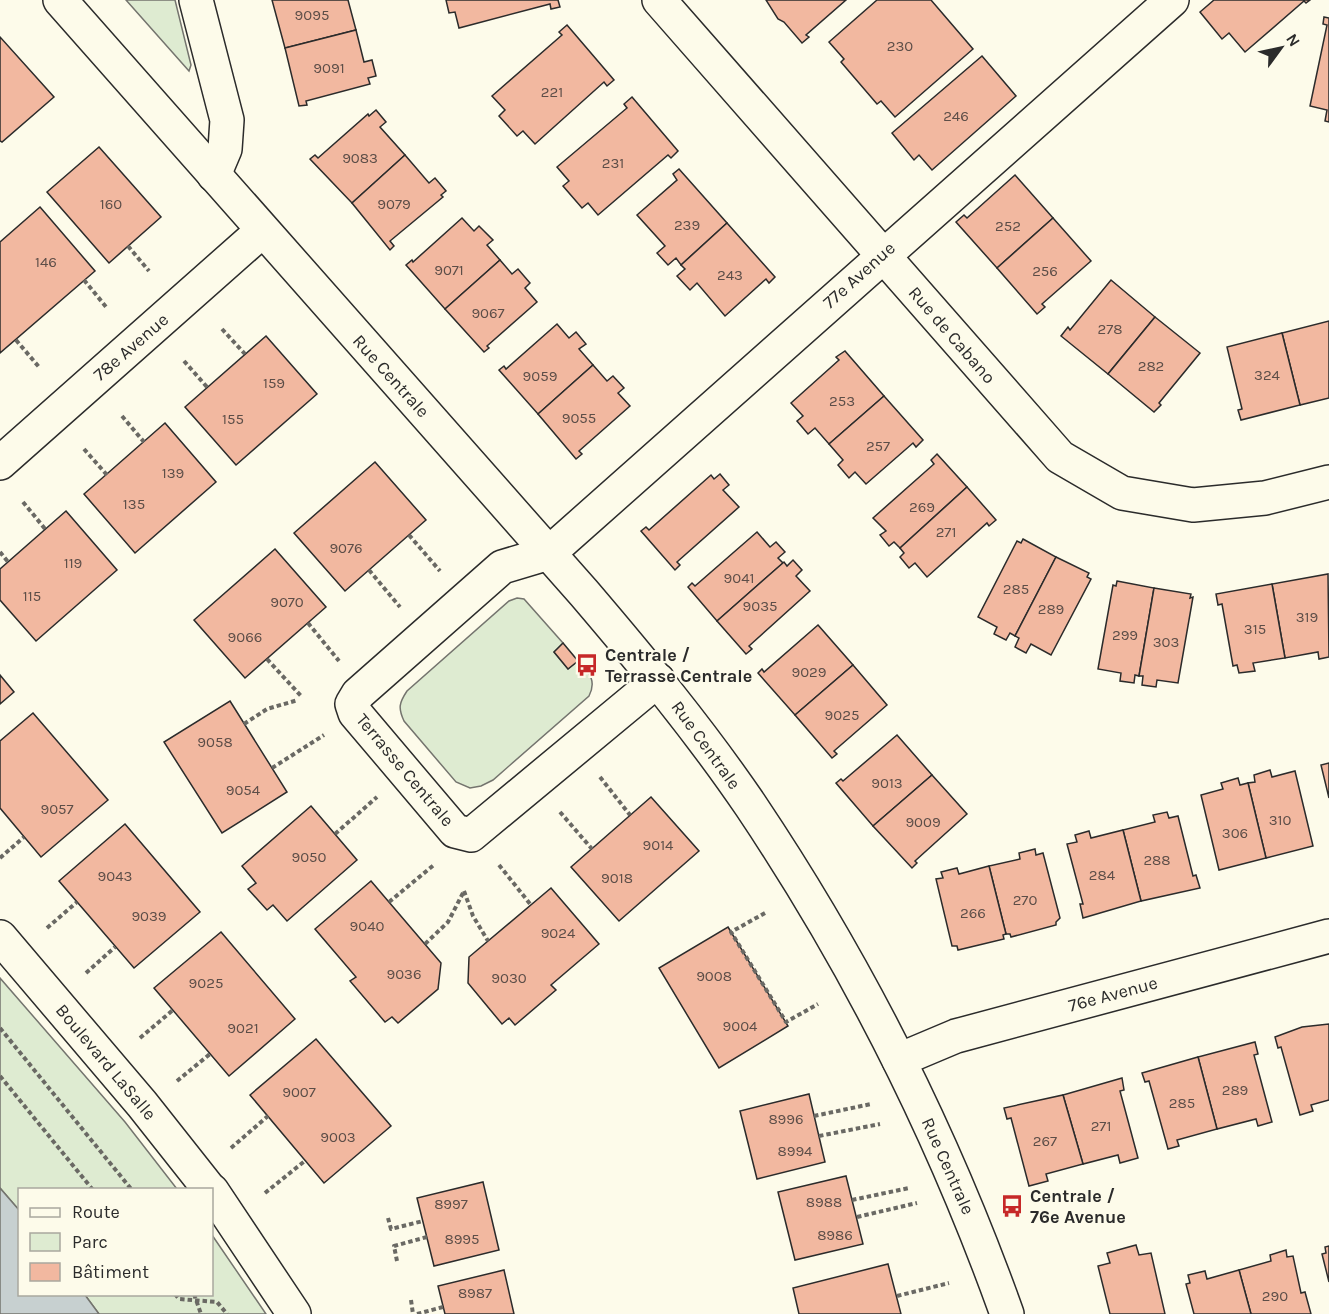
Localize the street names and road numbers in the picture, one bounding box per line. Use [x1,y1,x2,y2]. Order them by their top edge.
street label: 77e Avenue [818,237,900,313]
street label: Rue de Cabano [904,282,1000,388]
street label: 78e Avenue [89,308,173,386]
street label: Rue Centrale [348,330,434,422]
street label: Rue Centrale [667,696,745,794]
street label: Terrasse Centrale [351,709,459,831]
street label: 76e Avenue [1066,972,1160,1016]
street label: Boulevard LaSalle [51,999,161,1125]
street label: Rue Centrale [917,1114,979,1218]

